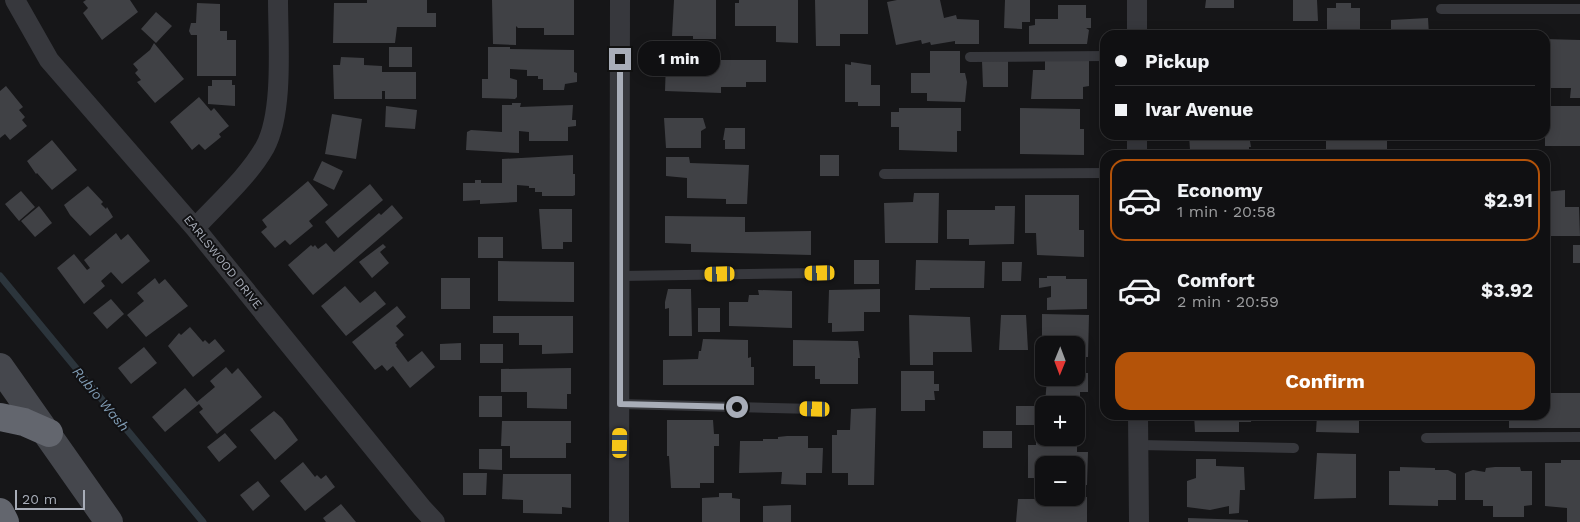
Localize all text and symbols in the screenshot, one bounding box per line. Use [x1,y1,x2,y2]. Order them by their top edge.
callout: 1 min [638,42,720,76]
route end [609,48,631,70]
text: 1 min [658,49,700,68]
text: Pickup [1145,50,1209,73]
text: Ivar Avenue [1145,98,1253,121]
icon: car [1117,178,1162,223]
text: Economy [1177,179,1262,202]
text: $2.91 [1484,189,1533,212]
text: 1 min · 20:58 [1177,202,1276,221]
street label: EARLSWOOD DRIVE [181,212,265,312]
car [804,265,835,281]
car [704,266,735,282]
icon: car [1117,268,1162,313]
text: Comfort [1177,269,1255,292]
text: $3.92 [1481,279,1533,302]
text: 2 min · 20:59 [1177,292,1279,311]
north arrow [1035,336,1085,386]
map controls [1035,336,1085,506]
button: Confirm [1115,352,1535,410]
water label: Rubio Wash [69,364,133,434]
route start [726,396,748,418]
button: + [1035,396,1085,446]
car [799,401,830,417]
car [612,428,627,458]
button: − [1035,456,1085,506]
scale bar [15,487,85,510]
text: 20 m [22,491,57,507]

